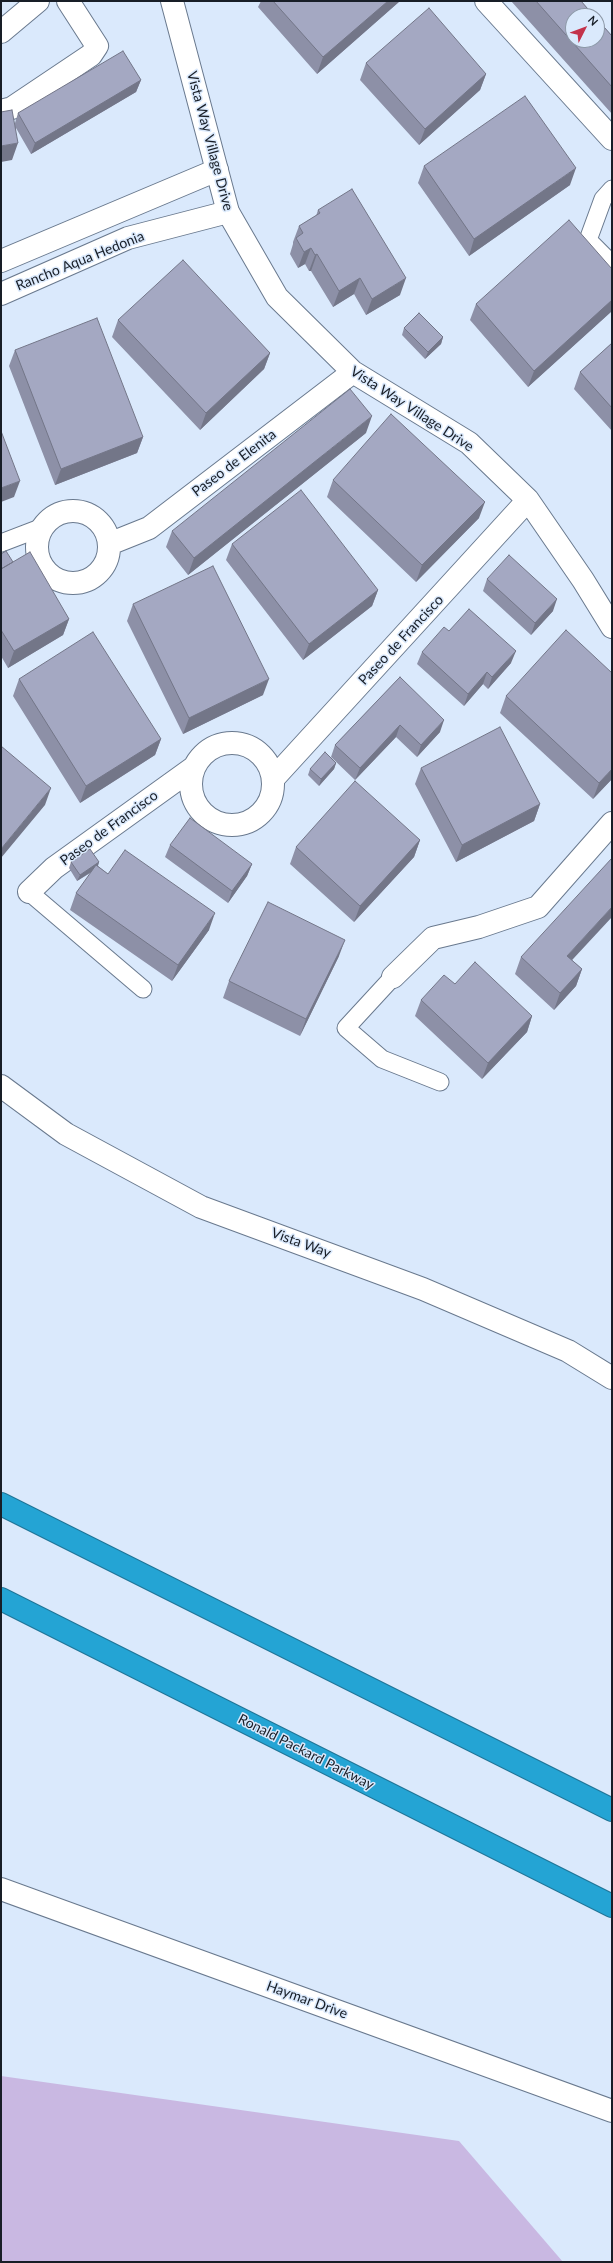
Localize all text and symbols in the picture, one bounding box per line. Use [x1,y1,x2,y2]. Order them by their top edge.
north arrow [565,8,605,48]
text: N [586,13,601,28]
street label: Vista Way Village Drive [183,69,237,213]
street label: Rancho Aqua Hedonia [13,228,147,294]
street label: Vista Way Village Drive [347,363,477,455]
street label: Paseo de Elenita [189,426,279,500]
street label: Paseo de Francisco [355,592,447,688]
street label: Paseo de Francisco [57,787,161,869]
street label: Vista Way [269,1224,333,1262]
street label: Ronald Packard Parkway [235,1710,377,1794]
street label: Haymar Drive [264,1978,350,2022]

